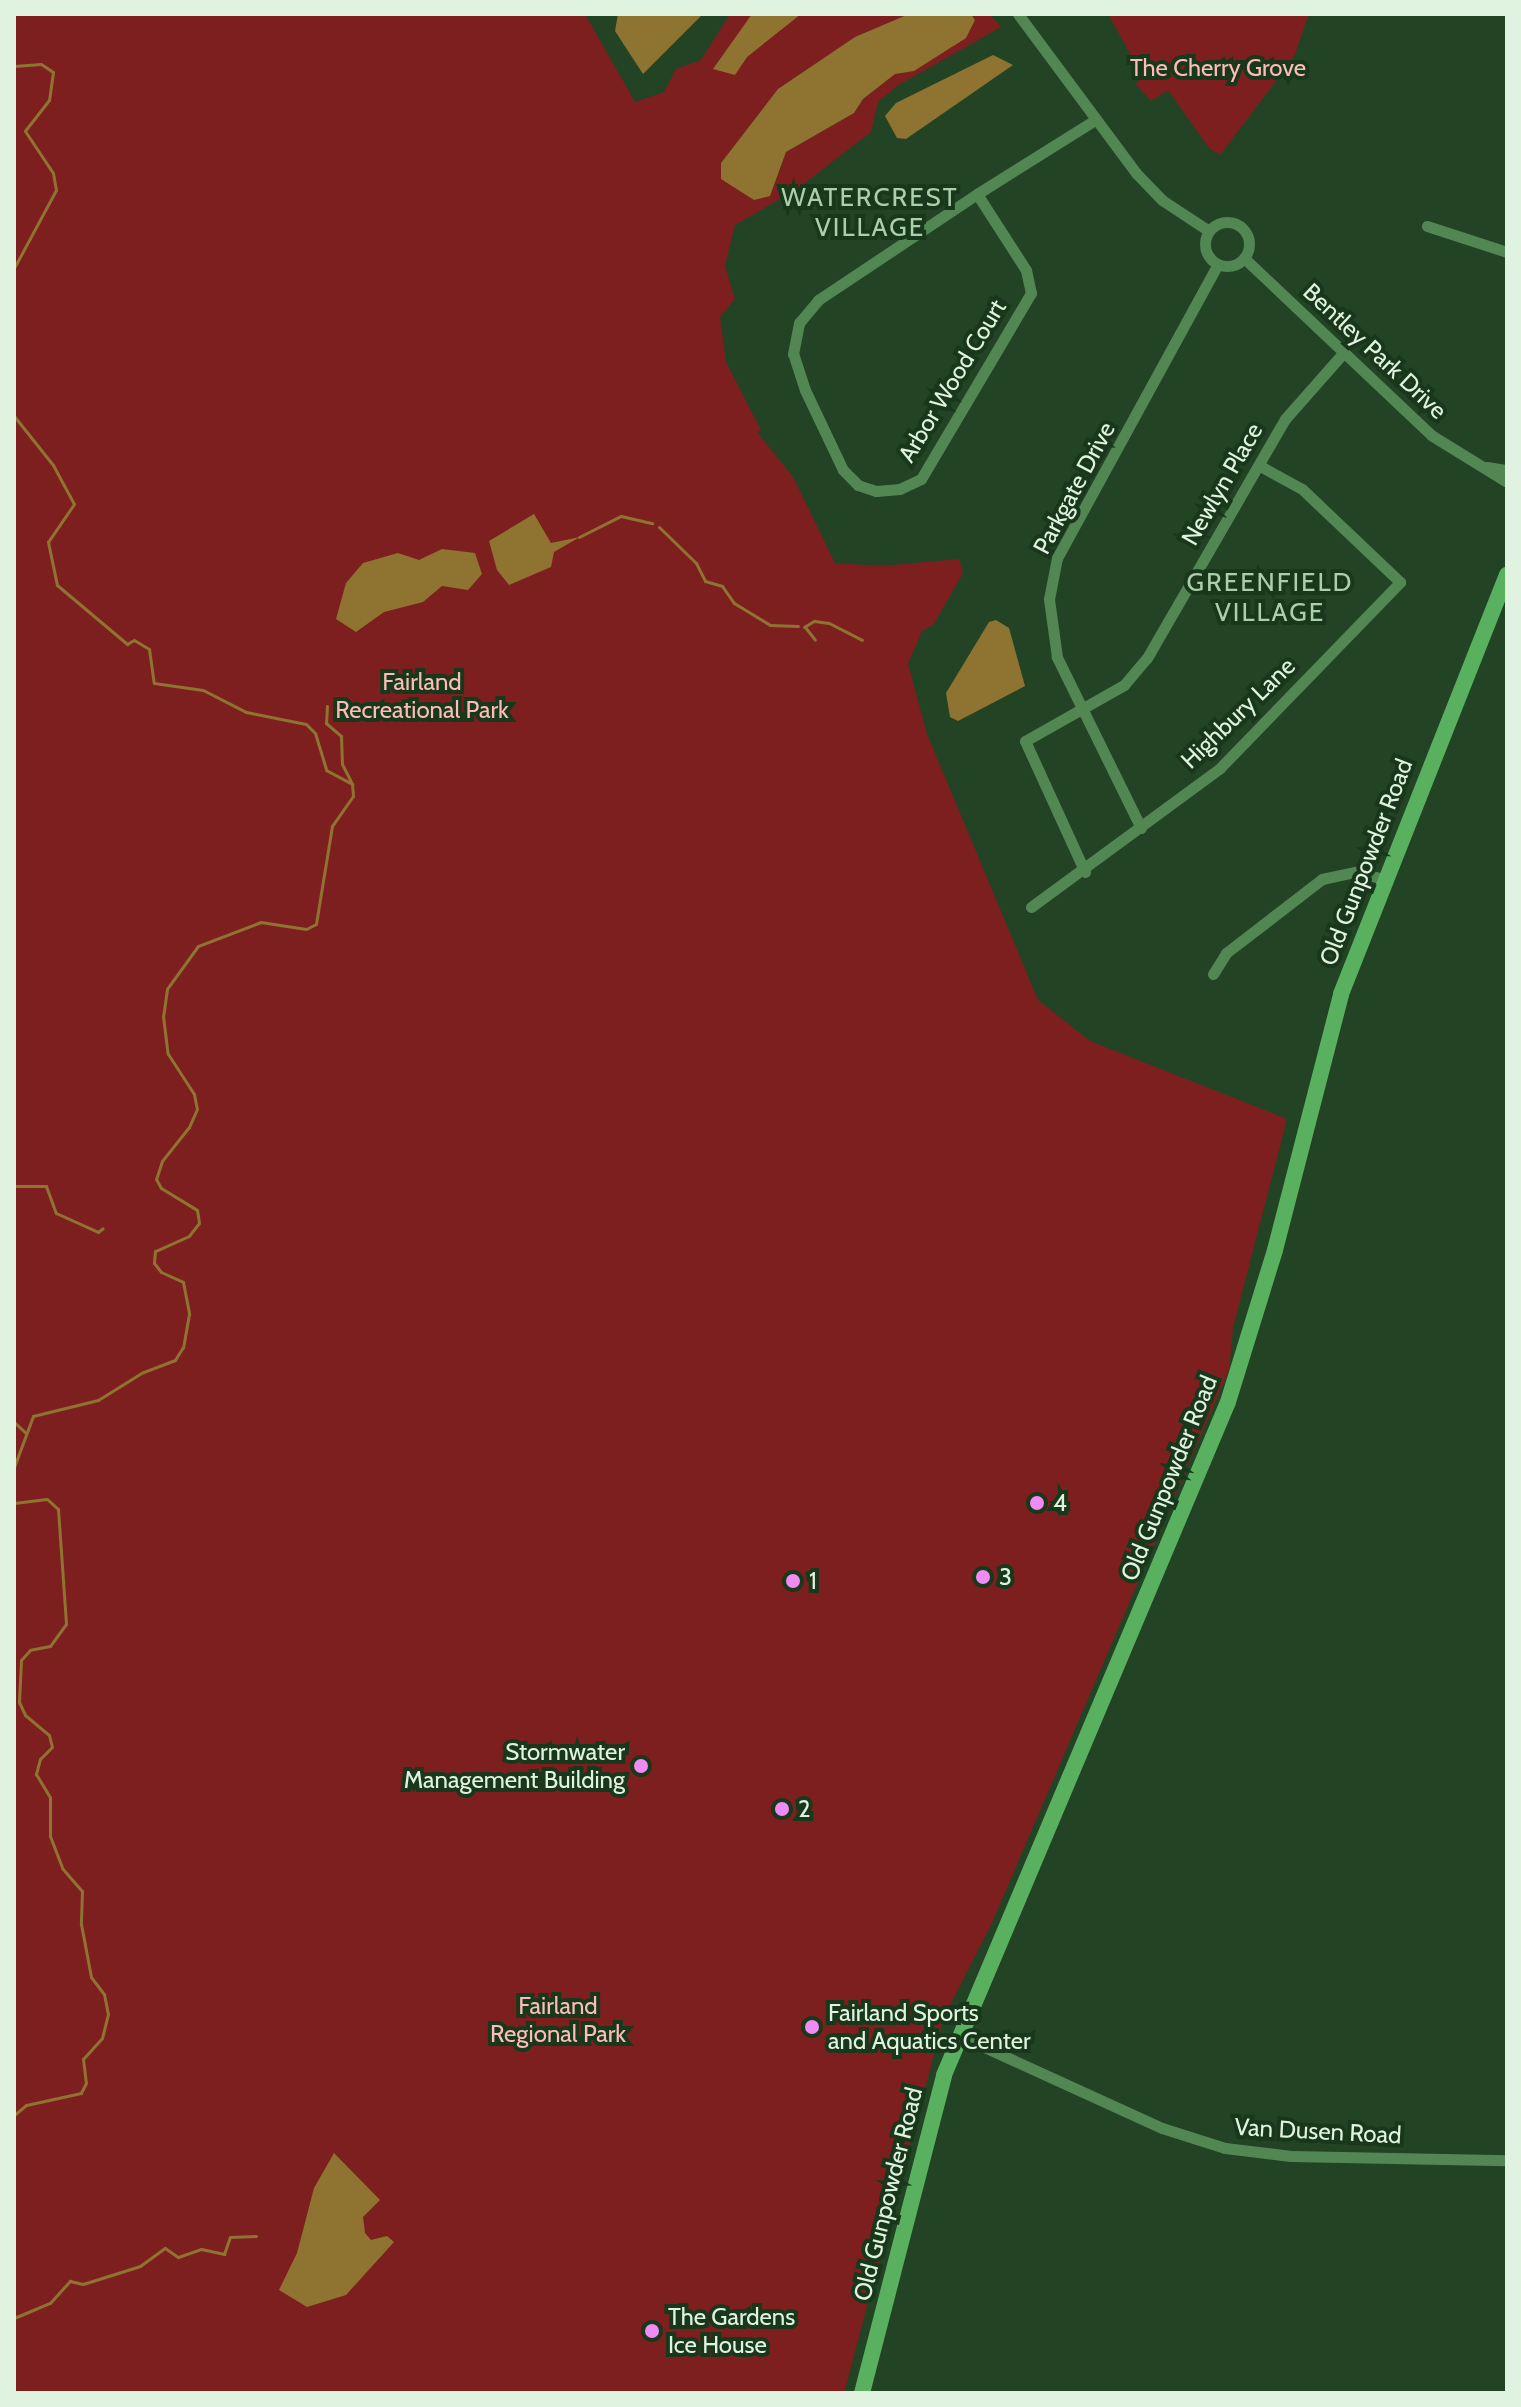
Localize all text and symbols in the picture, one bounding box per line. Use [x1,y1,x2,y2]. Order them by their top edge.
park label: The Cherry Grove [1130,54,1306,82]
district label: WATERCREST VILLAGE [781,182,959,244]
street label: Bentley Park Drive [1297,277,1453,425]
street label: Arbor Wood Court [892,294,1012,468]
street label: Parkgate Drive [1027,417,1121,559]
street label: Newlyn Place [1175,418,1269,550]
district label: GREENFIELD VILLAGE [1187,567,1353,628]
street label: Highbury Lane [1175,652,1301,774]
park label: Fairland Recreational Park [335,668,509,724]
street label: Old Gunpowder Road [1313,755,1419,969]
street label: Old Gunpowder Road [1115,1371,1223,1585]
place label: 4 [1053,1489,1067,1517]
marker: 4 [1028,1494,1046,1512]
place label: 3 [999,1563,1012,1591]
place label: 1 [809,1567,817,1595]
marker: 3 [974,1568,992,1586]
marker: 1 [784,1572,802,1590]
place label: Stormwater Management Building [404,1738,625,1794]
marker: Stormwater Management Building [632,1757,650,1775]
place label: 2 [798,1795,811,1823]
marker: 2 [773,1800,791,1818]
park label: Fairland Regional Park [490,1992,626,2048]
place label: Fairland Sports and Aquatics Center [828,1999,1031,2055]
marker: Fairland Sports and Aquatics Center [803,2018,821,2036]
street label: Old Gunpowder Road [848,2084,928,2304]
street label: Van Dusen Road [1234,2112,1402,2150]
place label: The Gardens Ice House [668,2303,795,2359]
marker: The Gardens Ice House [643,2322,661,2340]

